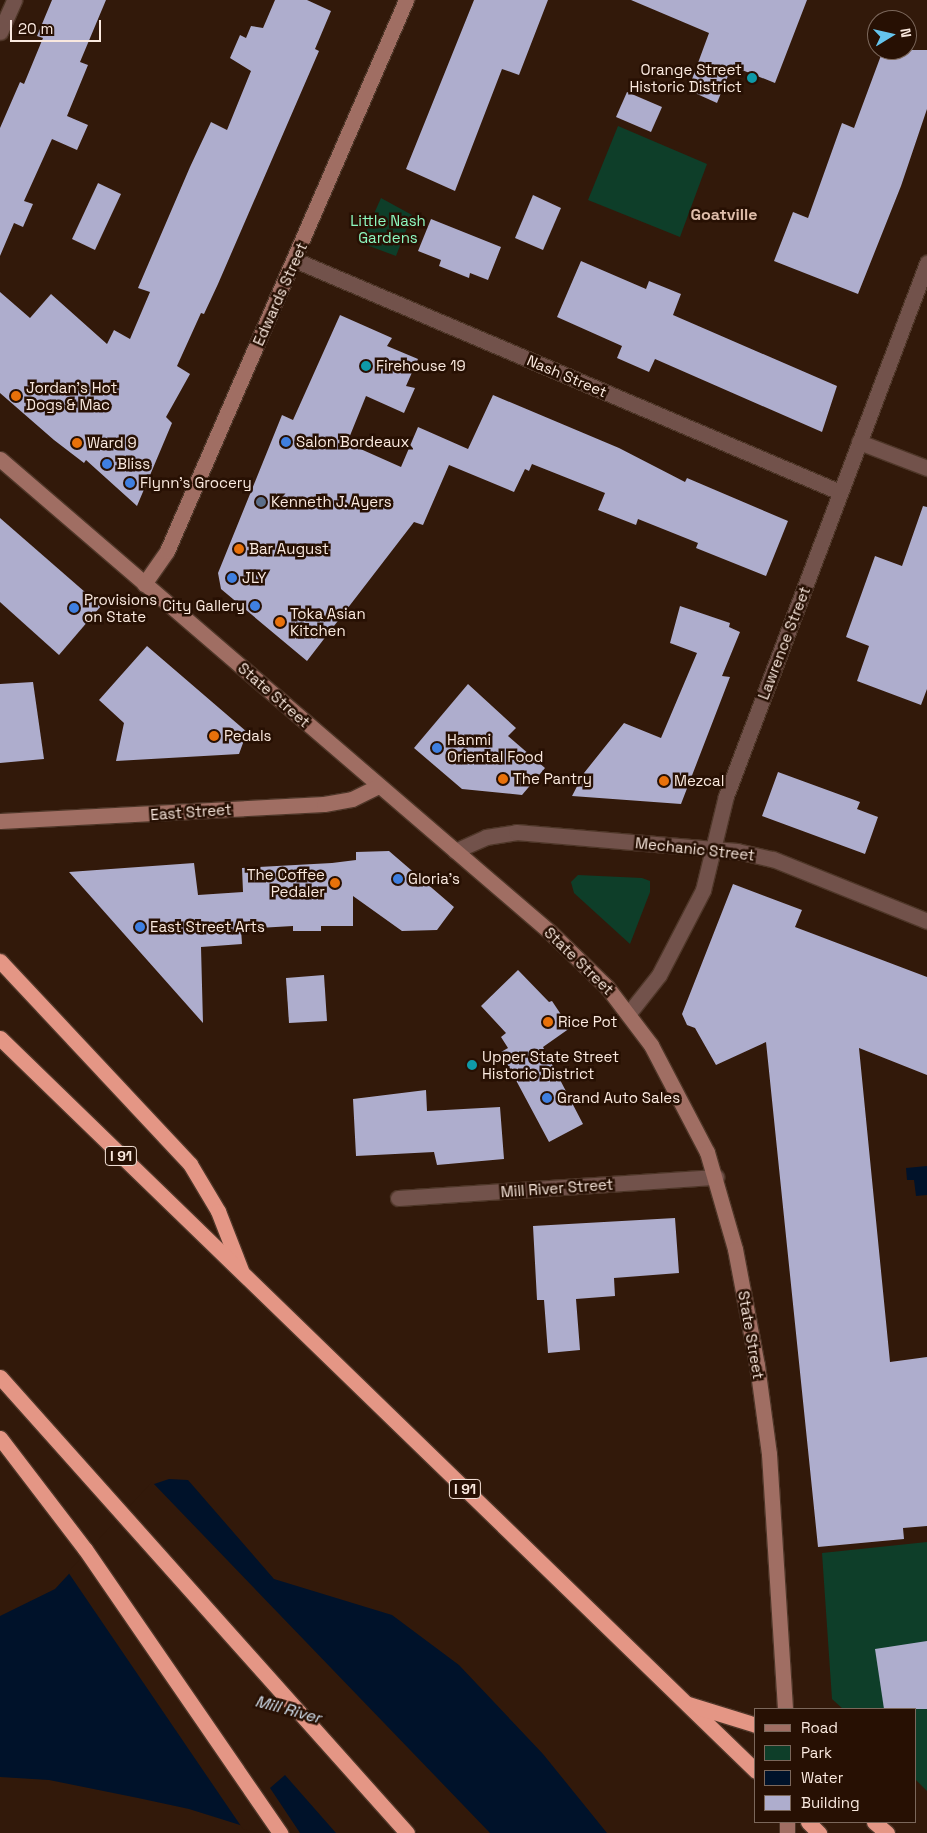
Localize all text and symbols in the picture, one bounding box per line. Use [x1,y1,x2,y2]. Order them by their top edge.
scale bar [12,10,104,42]
north arrow [867,10,917,60]
text: 20 m [18,19,53,38]
text: N [896,27,915,39]
place label: Orange Street Historic District [630,60,742,95]
marker: Orange Street Historic District [746,72,758,84]
district label: Goatville [690,205,758,225]
park label: Little Nash Gardens [350,211,426,246]
street label: Edwards Street [249,240,311,348]
street label: Nash Street [524,351,610,401]
place label: Firehouse 19 [376,357,466,375]
marker: Firehouse 19 [360,360,372,372]
place label: Jordan's Hot Dogs & Mac [26,378,117,413]
marker: Jordan's Hot Dogs & Mac [10,390,22,402]
place label: Salon Bordeaux [296,433,409,451]
place label: Ward 9 [87,434,137,452]
marker: Salon Bordeaux [280,436,292,448]
marker: Ward 9 [71,437,83,449]
place label: Bliss [117,455,150,473]
marker: Bliss [101,458,113,470]
place label: Flynn’s Grocery [140,474,252,492]
marker: Flynn’s Grocery [124,477,136,489]
place label: Kenneth J. Ayers [271,493,392,511]
marker: Kenneth J. Ayers [255,496,267,508]
place label: Bar August [249,540,329,558]
marker: Bar August [233,543,245,555]
place label: JLY [242,569,266,587]
marker: JLY [226,572,238,584]
street label: Lawrence Street [754,584,814,702]
place label: Provisions on State [84,590,157,625]
place label: City Gallery [162,597,245,615]
marker: City Gallery [249,600,261,612]
marker: Provisions on State [68,602,80,614]
place label: Toka Asian Kitchen [290,604,366,639]
marker: Toka Asian Kitchen [274,616,286,628]
street label: State Street [234,659,314,731]
place label: Pedals [224,727,272,745]
marker: Pedals [208,730,220,742]
place label: Hanmi Oriental Food [447,730,543,765]
marker: Hanmi Oriental Food [431,742,443,754]
place label: The Pantry [513,770,592,788]
place label: Mezcal [674,772,724,790]
marker: The Pantry [497,773,509,785]
marker: Mezcal [658,775,670,787]
street label: East Street [150,800,232,824]
street label: Mechanic Street [634,834,756,864]
place label: The Coffee Pedaler [247,865,325,900]
place label: Gloria's [408,870,460,888]
marker: Gloria's [392,873,404,885]
marker: The Coffee Pedaler [329,877,341,889]
place label: East Street Arts [150,918,265,936]
marker: East Street Arts [134,921,146,933]
street label: State Street [541,923,617,999]
place label: Rice Pot [558,1013,617,1031]
marker: Rice Pot [542,1016,554,1028]
place label: Upper State Street Historic District [482,1047,619,1082]
marker: Upper State Street Historic District [466,1059,478,1071]
place label: Grand Auto Sales [557,1089,680,1107]
marker: Grand Auto Sales [541,1092,553,1104]
road number: I 91 [105,1144,137,1168]
street label: Mill River Street [500,1175,614,1201]
street label: State Street [734,1289,768,1381]
road number: I 91 [449,1478,481,1500]
water label: Mill River [253,1692,323,1728]
legend [754,1708,917,1823]
text: Road [801,1718,838,1737]
text: Park [801,1743,832,1762]
text: Water [801,1768,843,1787]
text: Building [801,1793,860,1812]

